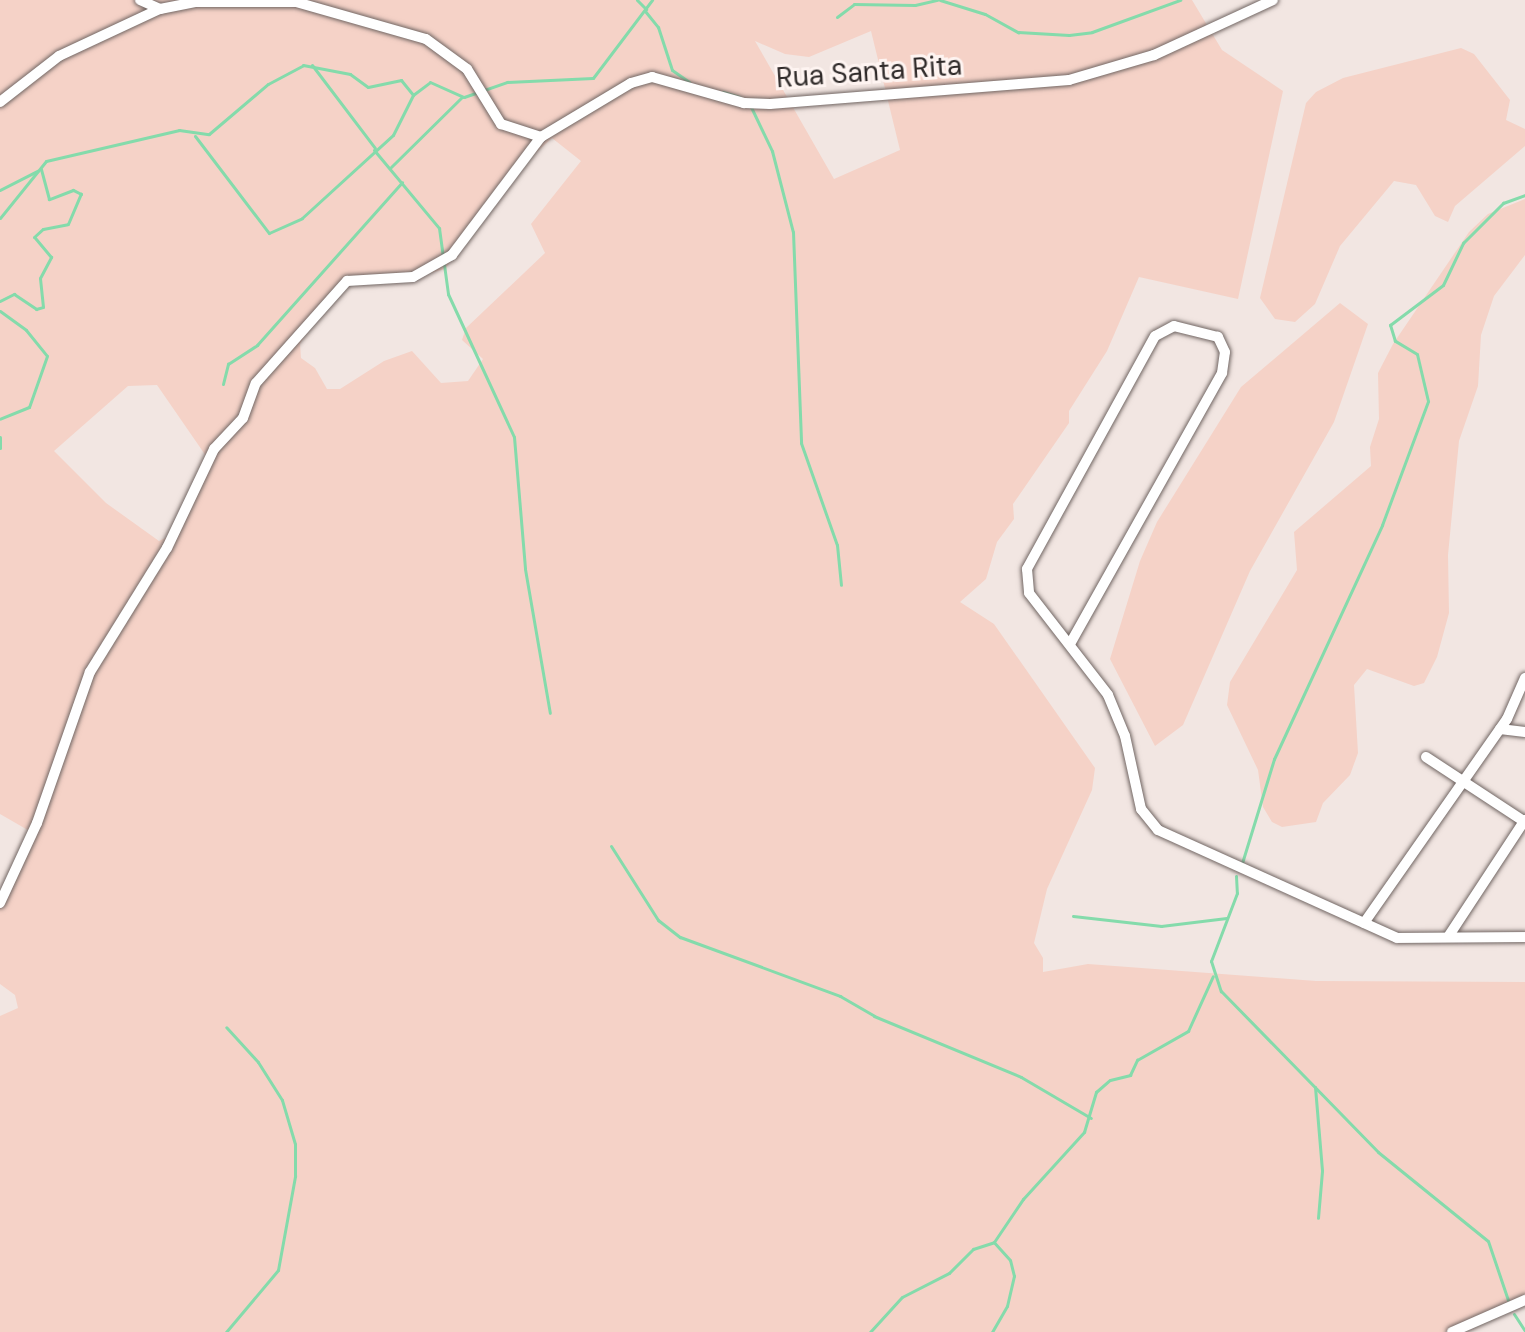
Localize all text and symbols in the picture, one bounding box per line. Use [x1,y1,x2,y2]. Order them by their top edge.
street label: Rua Santa Rita [775,49,963,95]

